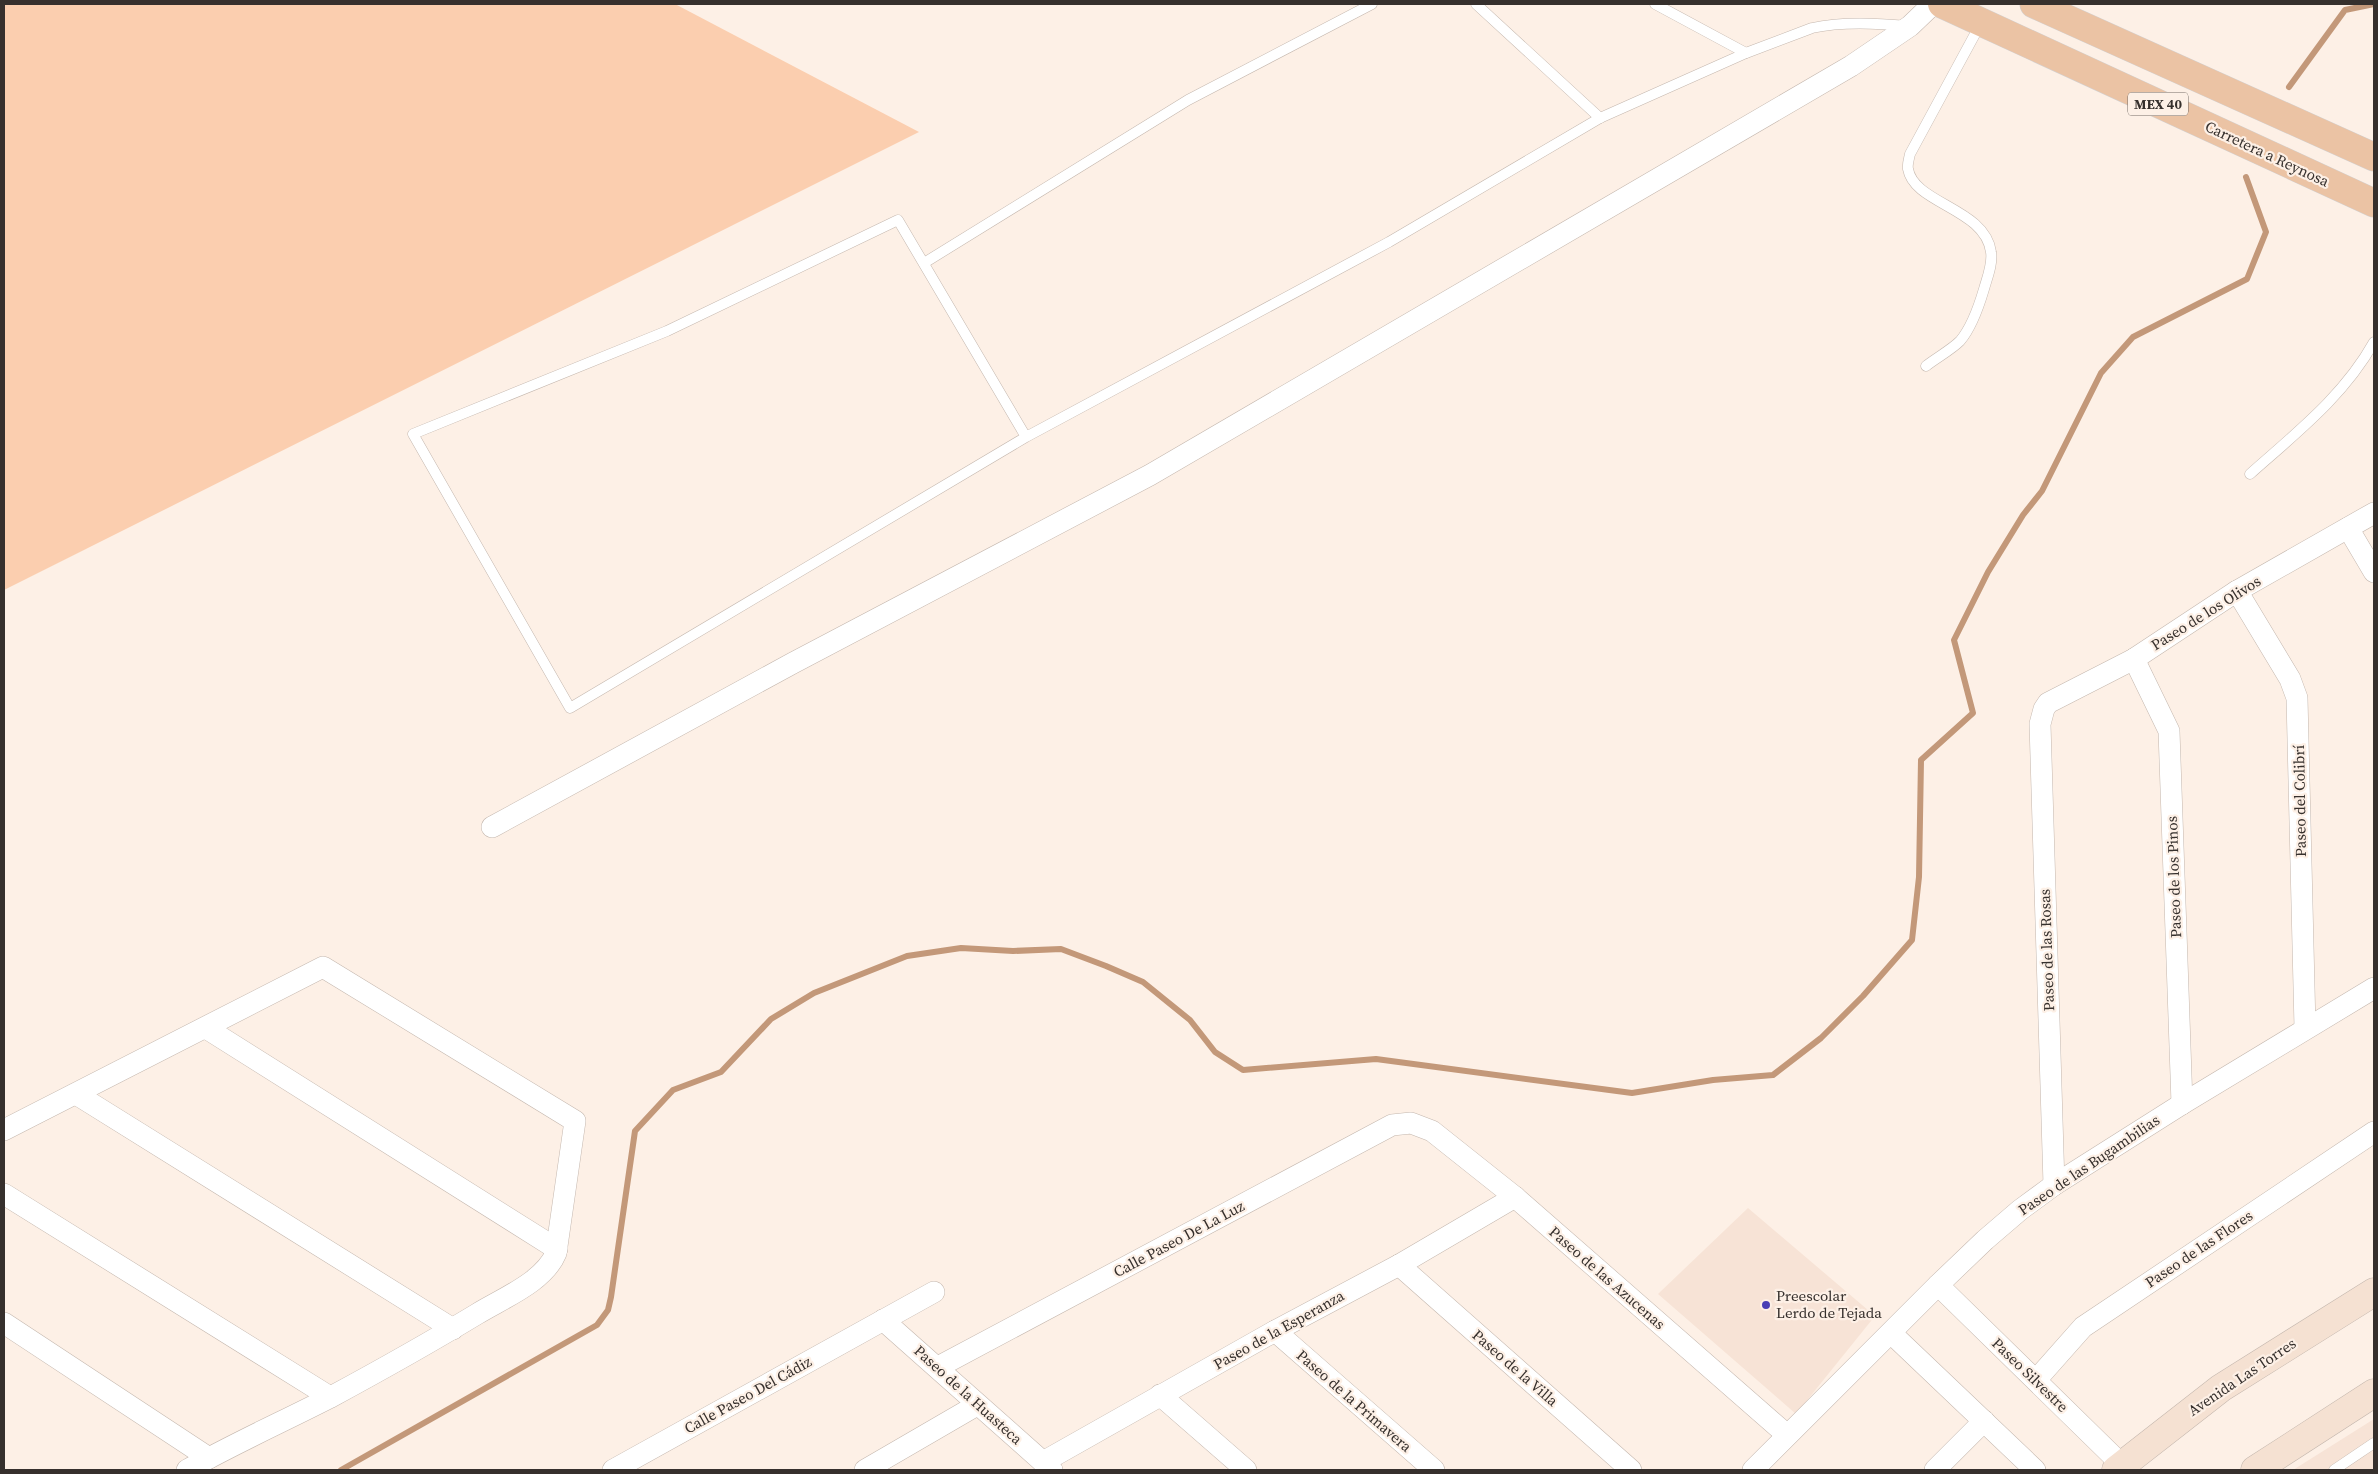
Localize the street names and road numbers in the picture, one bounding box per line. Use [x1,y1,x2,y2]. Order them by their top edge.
road number: MEX 40 [2128,92,2188,116]
street label: Carretera a Reynosa [2202,116,2333,192]
street label: Paseo de los Olivos [2147,570,2265,655]
street label: Paseo del Colibrí [2288,744,2311,857]
street label: Paseo de los Pinos [2161,816,2186,938]
street label: Paseo de las Rosas [2034,888,2059,1012]
street label: Paseo de las Bugambilias [2014,1109,2164,1220]
street label: Calle Paseo De La Luz [1110,1195,1248,1282]
street label: Paseo de las Flores [2141,1205,2257,1292]
street label: Paseo de las Azucenas [1545,1221,1670,1334]
street label: Paseo de la Esperanza [1210,1285,1348,1374]
street label: Paseo de la Villa [1468,1324,1563,1411]
street label: Paseo Silvestre [1987,1333,2073,1417]
street label: Avenida Las Torres [2184,1333,2300,1421]
street label: Paseo de la Huasteca [910,1340,1027,1449]
street label: Paseo de la Primavera [1292,1345,1417,1457]
street label: Calle Paseo Del Cádiz [680,1351,815,1438]

